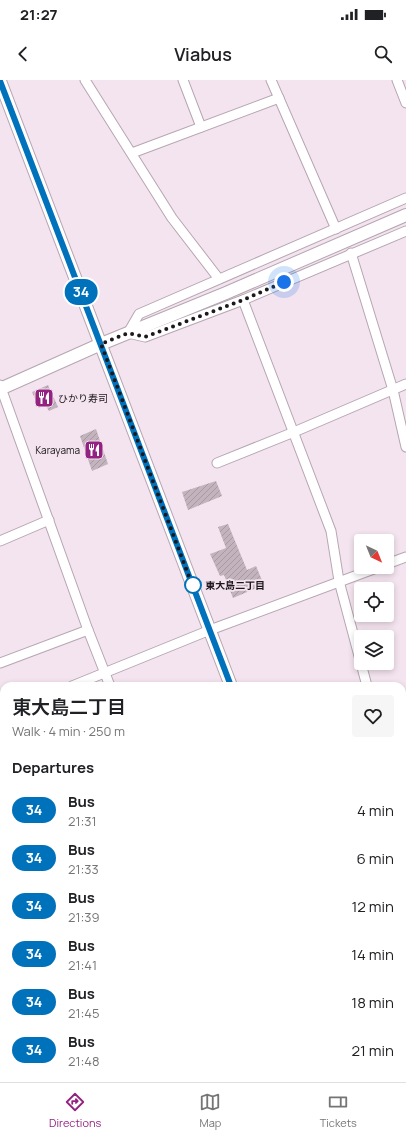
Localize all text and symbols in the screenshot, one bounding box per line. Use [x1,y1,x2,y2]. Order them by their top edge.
text: 21:27 [20,4,58,25]
text: Viabus [174,42,232,66]
icon: back [12,43,34,65]
icon: search [372,43,394,65]
your location [274,272,294,292]
line badge: 34 [63,279,99,305]
text: 34 [73,282,89,301]
restaurant icon: ひかり寿司 [33,387,55,409]
place label: ひかり寿司 [58,391,108,405]
restaurant icon: Karayama [83,439,105,461]
place label: Karayama [35,443,80,457]
north arrow [354,534,394,574]
map controls [354,534,394,670]
marker: 東大島二丁目 [184,576,202,594]
place label: 東大島二丁目 [205,578,265,592]
button: locate [354,582,394,622]
button: layers [354,630,394,670]
text: 東大島二丁目 [12,694,126,720]
button: heart [352,695,394,737]
text: Walk · 4 min · 250 m [12,722,125,740]
text: Departures [12,757,94,778]
text: Bus [68,791,95,812]
text: 34 [26,800,42,819]
text: 4 min [357,800,394,821]
text: 21:31 [68,812,97,830]
text: Bus [68,839,95,860]
text: 34 [26,848,42,867]
text: 6 min [357,848,394,869]
text: 21:33 [68,860,99,878]
text: Bus [68,887,95,908]
text: 34 [26,896,42,915]
text: 12 min [351,896,394,917]
text: 21:39 [68,908,100,926]
text: Bus [68,935,95,956]
text: 34 [26,944,42,963]
text: 14 min [351,944,394,965]
text: 21:41 [68,956,97,974]
text: Bus [68,983,95,1004]
text: 34 [26,992,42,1011]
text: 18 min [351,992,394,1013]
text: 21:45 [68,1004,100,1022]
text: Bus [68,1031,95,1052]
text: 34 [26,1040,42,1059]
text: 21 min [351,1040,394,1061]
text: 21:48 [68,1052,100,1070]
tab: Directions [49,1091,101,1130]
tab: Map [199,1091,221,1130]
tab: Tickets [320,1091,357,1130]

